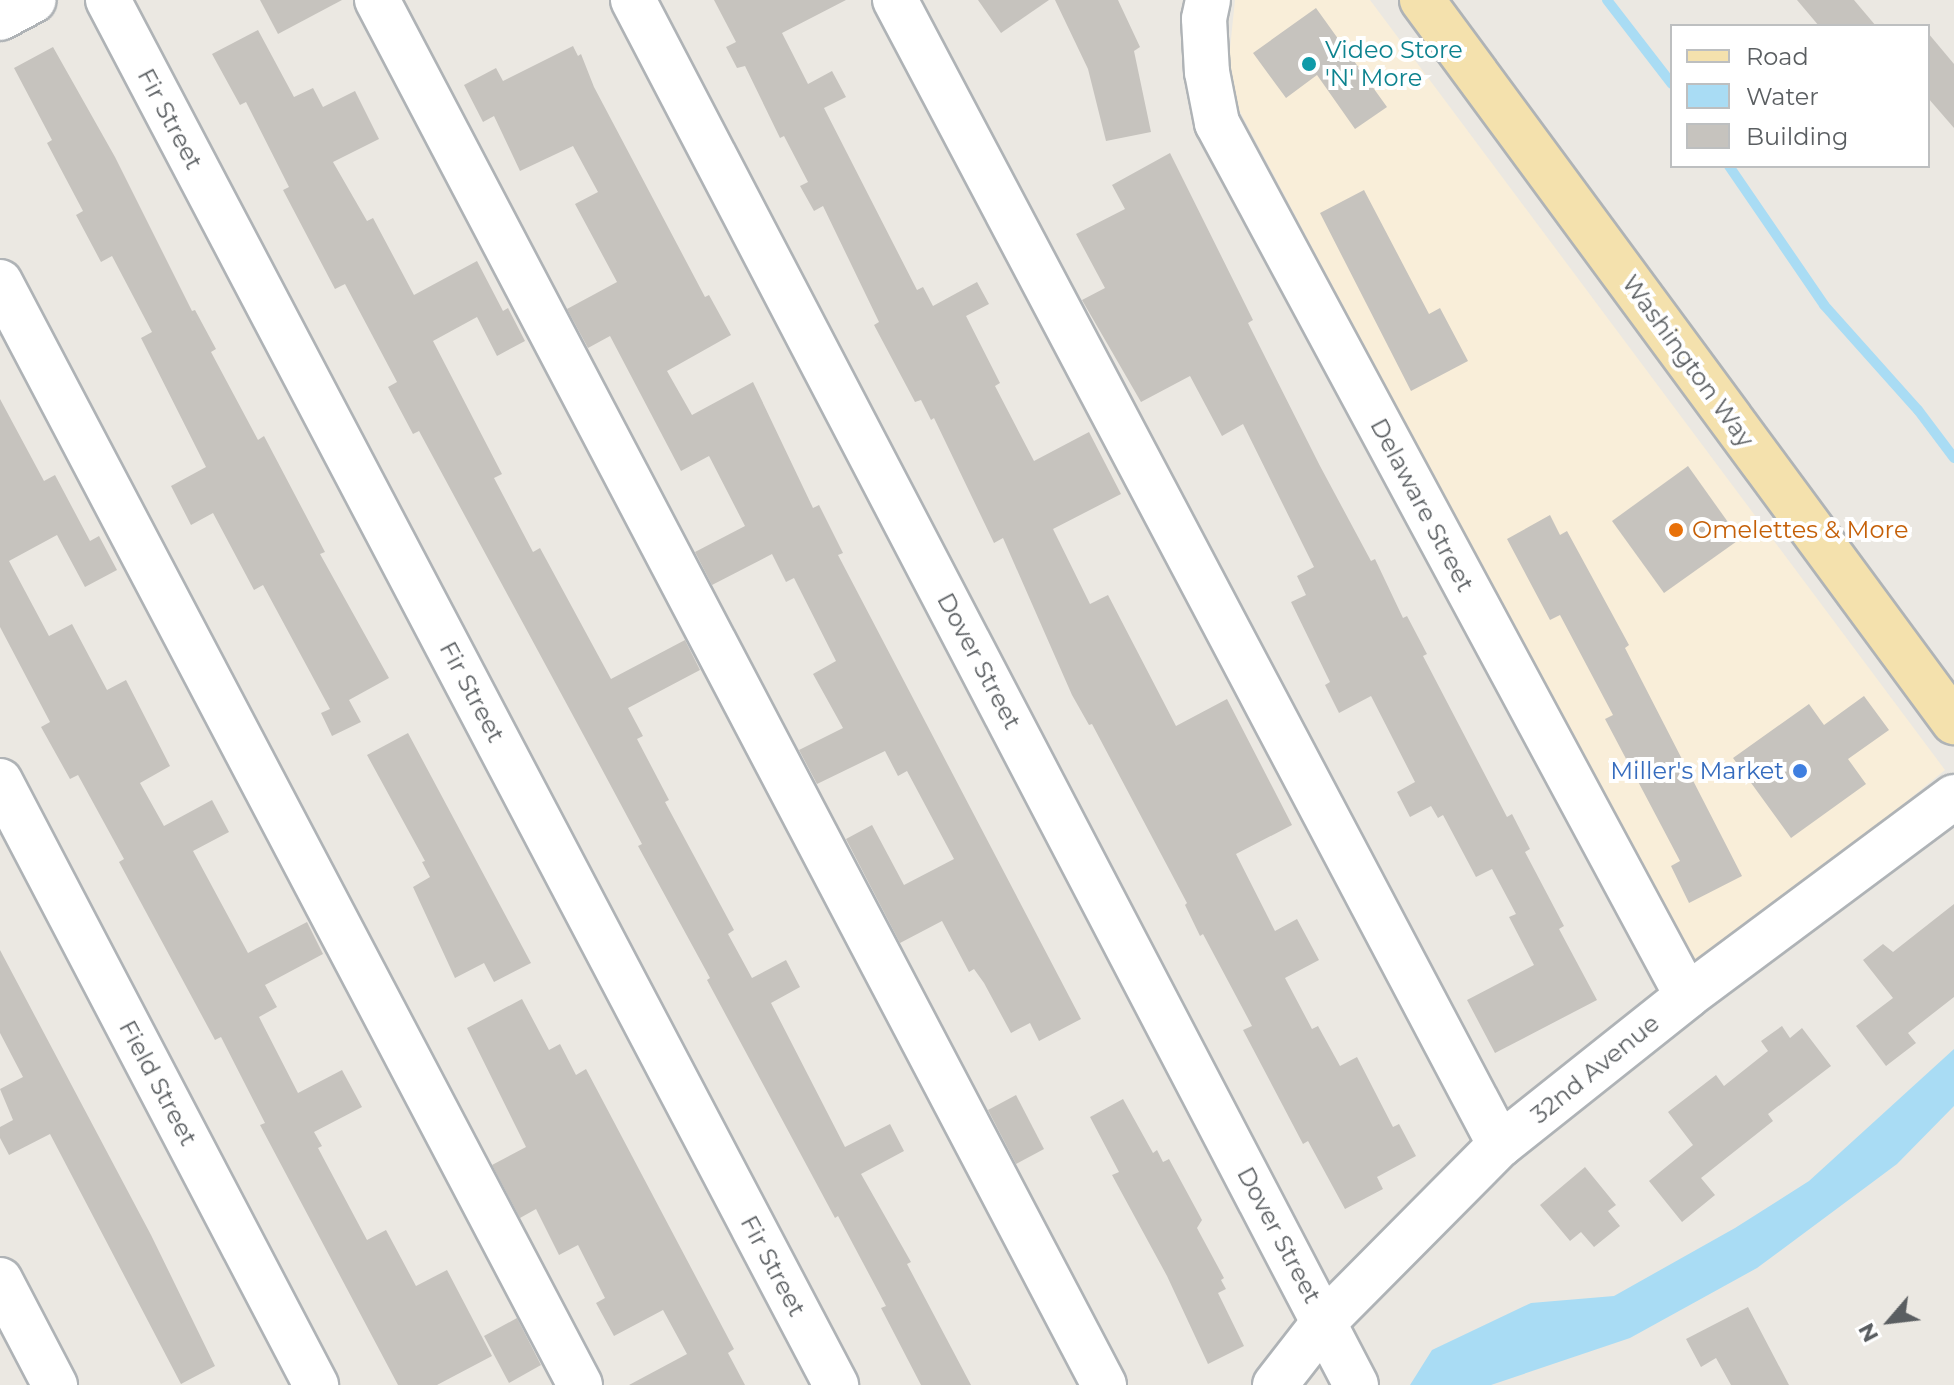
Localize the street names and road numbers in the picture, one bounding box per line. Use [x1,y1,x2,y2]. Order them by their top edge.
street label: Fir Street [131,64,209,174]
street label: Washington Way [1616,269,1760,453]
street label: Delaware Street [1364,413,1480,597]
street label: Dover Street [931,588,1027,734]
street label: Fir Street [433,637,511,747]
street label: 32nd Avenue [1525,1009,1665,1129]
street label: Field Street [113,1015,203,1151]
street label: Dover Street [1231,1162,1327,1308]
street label: Fir Street [734,1211,812,1321]

